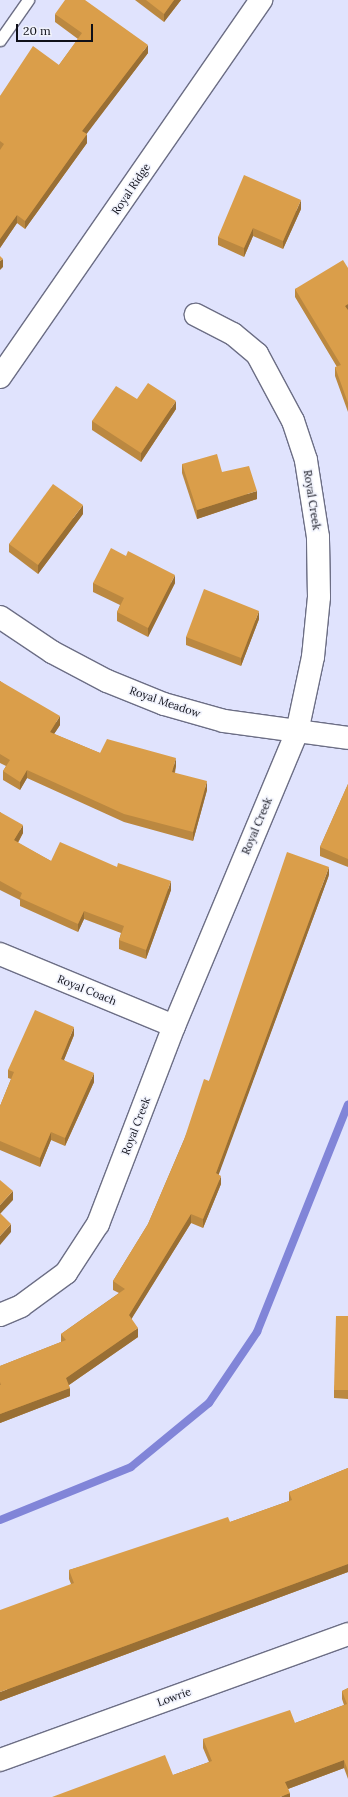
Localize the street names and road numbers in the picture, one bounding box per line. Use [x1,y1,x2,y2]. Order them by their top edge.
street label: Royal Ridge [109,161,153,217]
street label: Royal Creek [301,469,323,531]
street label: Royal Meadow [128,684,202,720]
street label: Royal Creek [239,795,275,857]
street label: Royal Coach [55,972,119,1008]
street label: Royal Creek [119,1095,153,1157]
street label: Lowrie [155,1685,193,1709]

